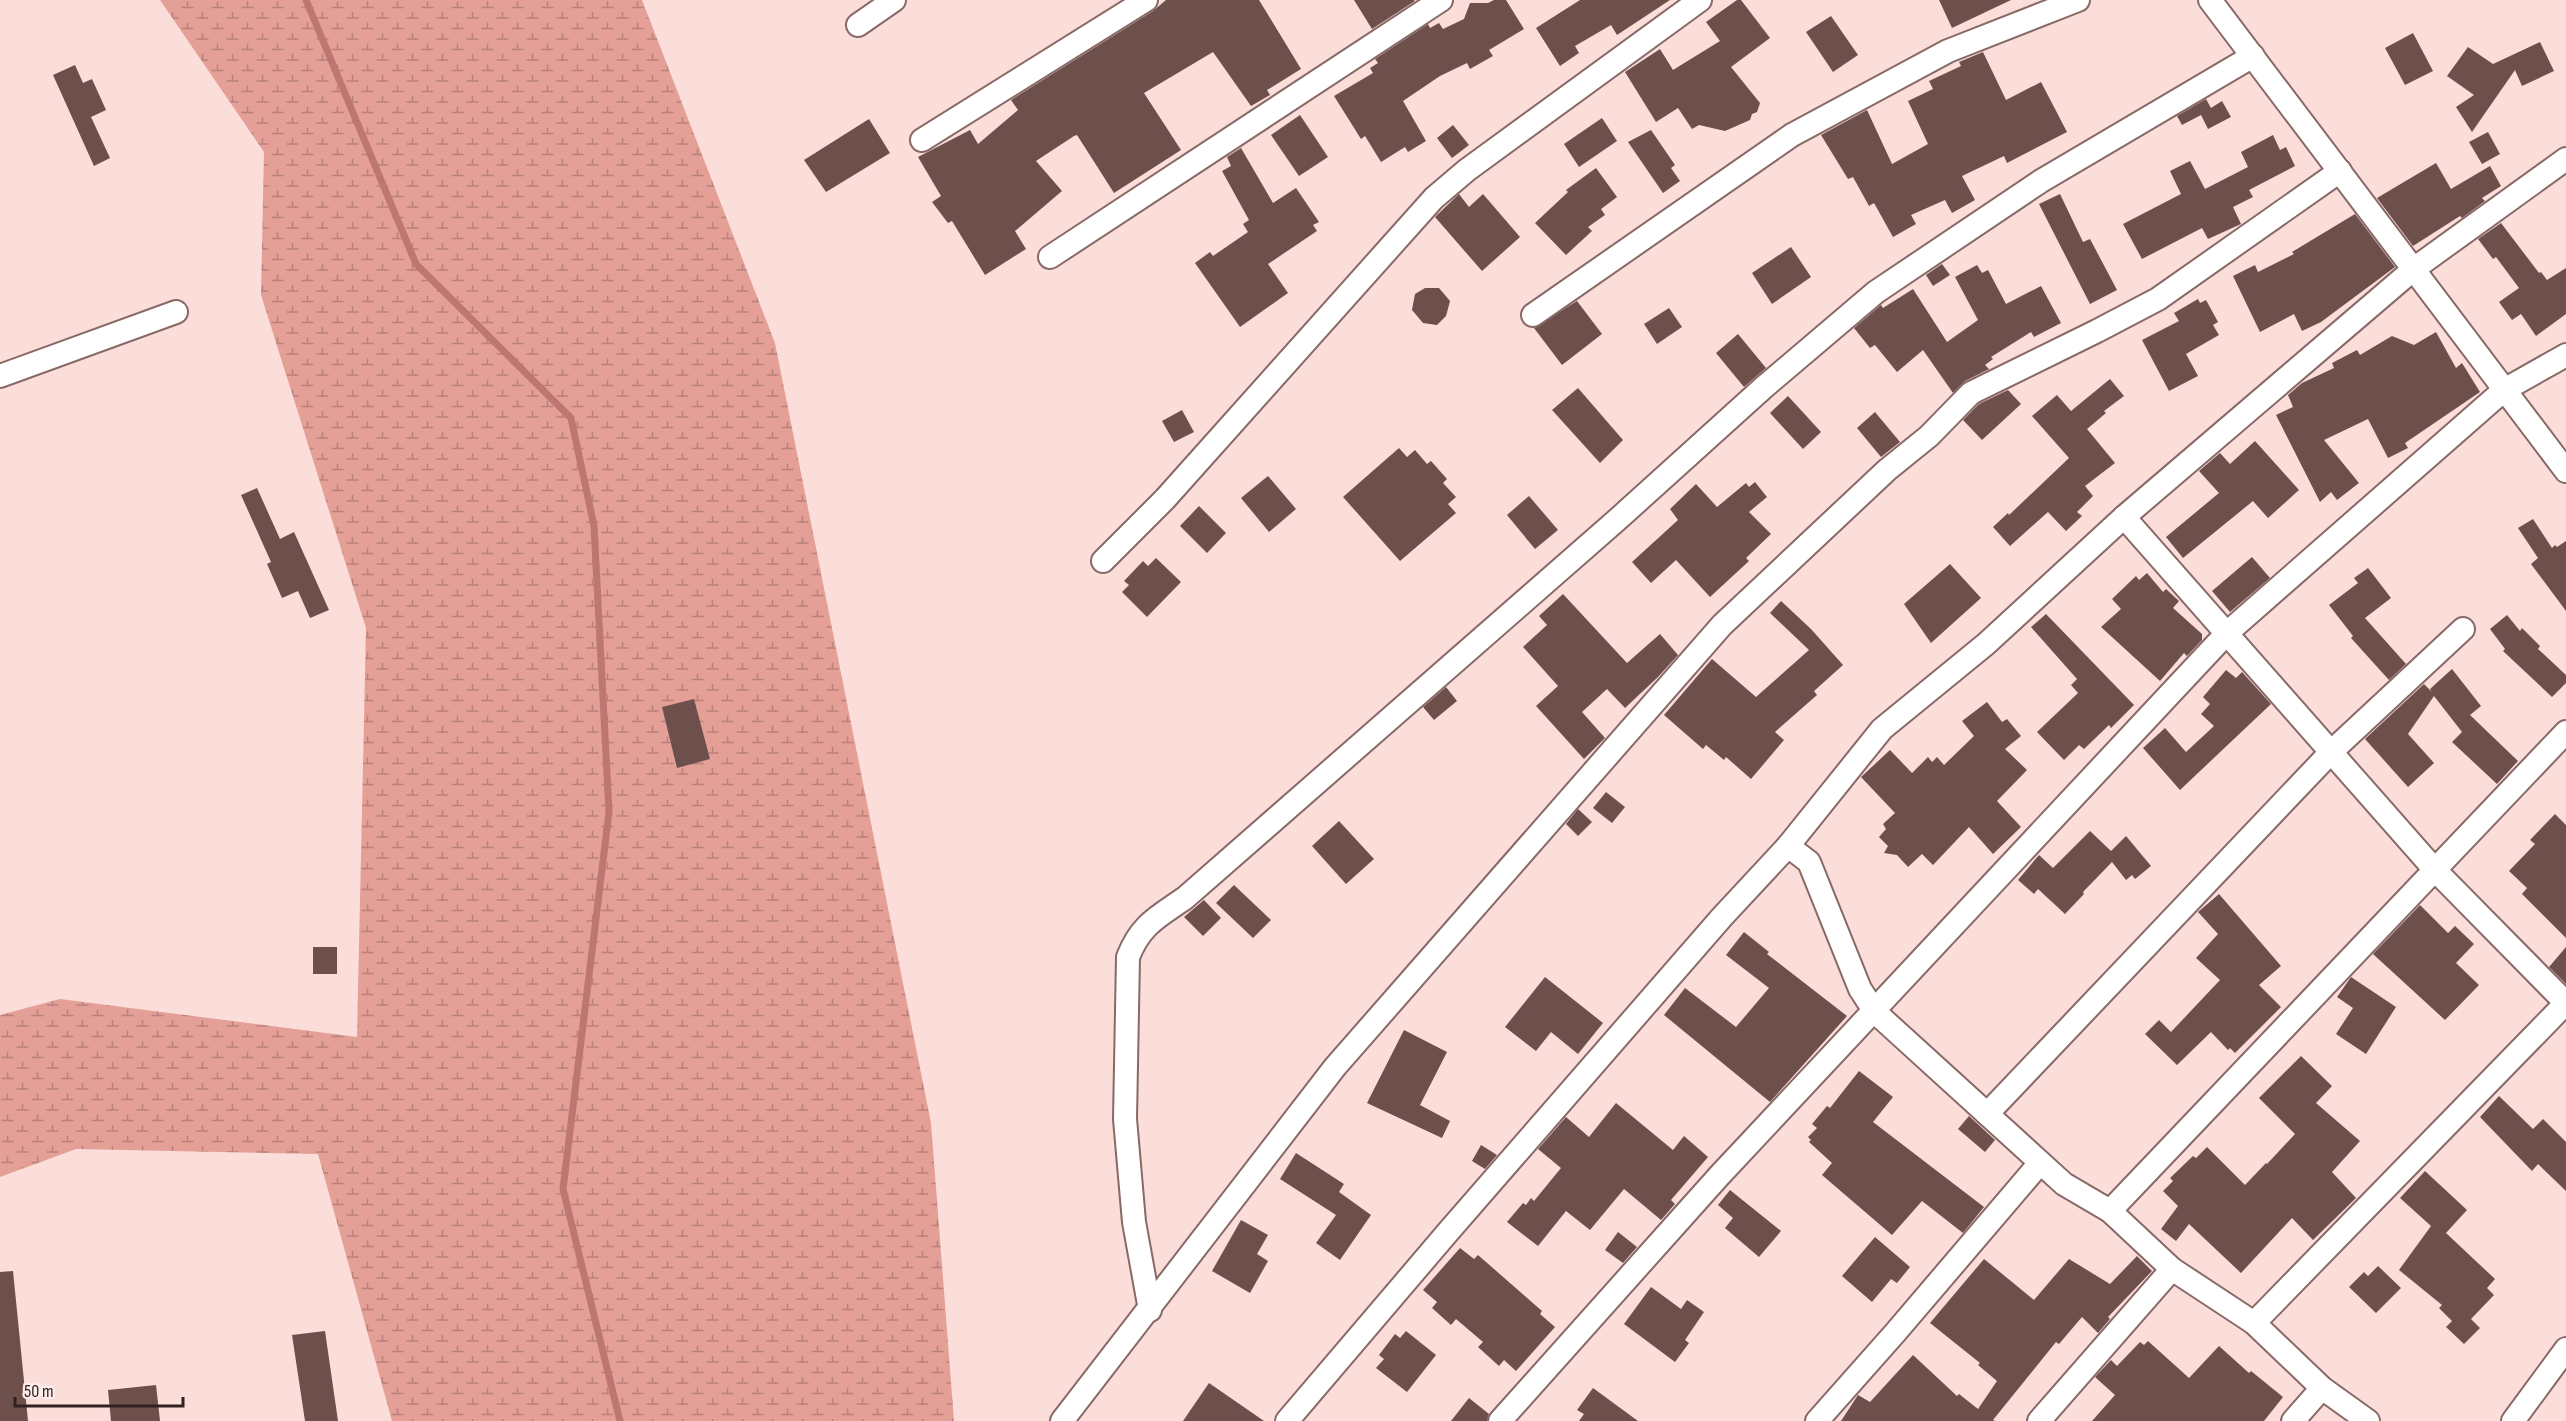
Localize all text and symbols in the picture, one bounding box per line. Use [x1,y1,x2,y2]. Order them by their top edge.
scale bar [15,1370,183,1408]
text: 50 m [24,1381,54,1402]

